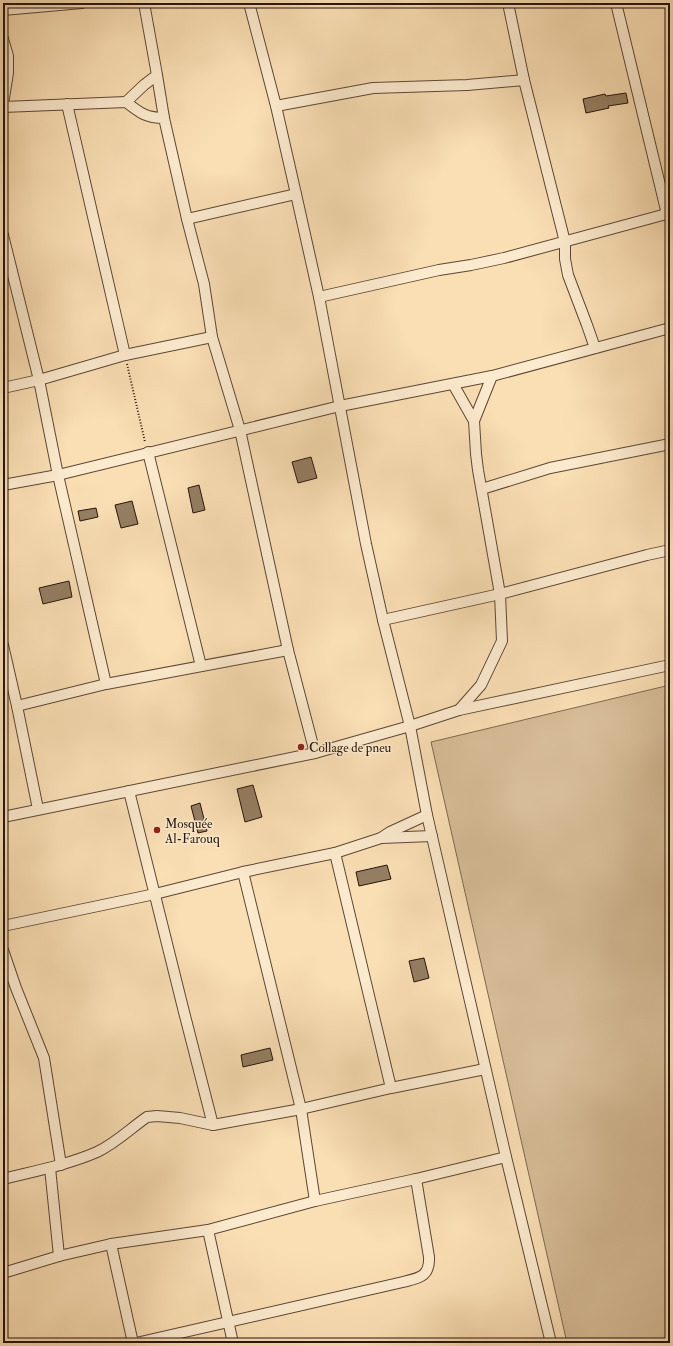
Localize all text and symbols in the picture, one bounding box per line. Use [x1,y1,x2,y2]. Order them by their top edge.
place label: Collage de pneu [309,740,392,757]
marker: Collage de pneu [296,742,306,752]
place label: Mosquée Al-Farouq [164,816,220,847]
marker: Mosquée Al-Farouq [152,825,162,835]

